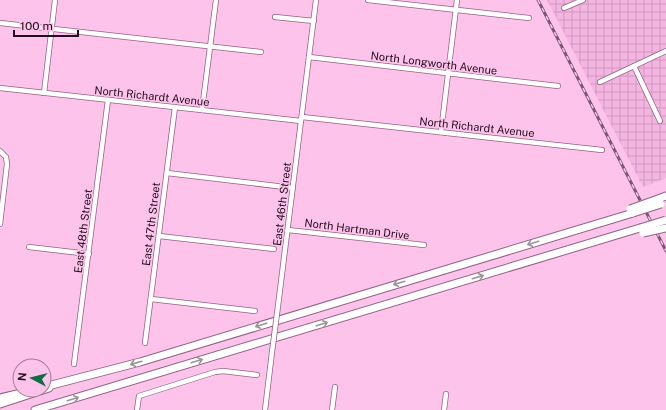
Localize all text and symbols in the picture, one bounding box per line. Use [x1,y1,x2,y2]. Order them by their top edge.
scale bar [14,12,78,38]
text: 100 m [20,19,53,33]
street label: North Longworth Avenue [370,49,498,77]
street label: North Richardt Avenue [94,84,210,108]
street label: North Richardt Avenue [419,115,535,139]
street label: East 46th Street [271,161,293,247]
street label: East 47th Street [140,182,162,266]
street label: East 48th Street [72,188,94,274]
street label: North Hartman Drive [304,217,410,241]
one-way arrow [527,240,540,247]
one-way arrow [472,273,485,280]
one-way arrow [392,280,405,287]
one-way arrow [315,320,328,327]
one-way arrow [254,322,267,329]
one-way arrow [191,357,204,364]
north arrow [12,358,52,398]
one-way arrow [130,360,143,367]
text: N [16,372,29,382]
one-way arrow [66,395,79,402]

